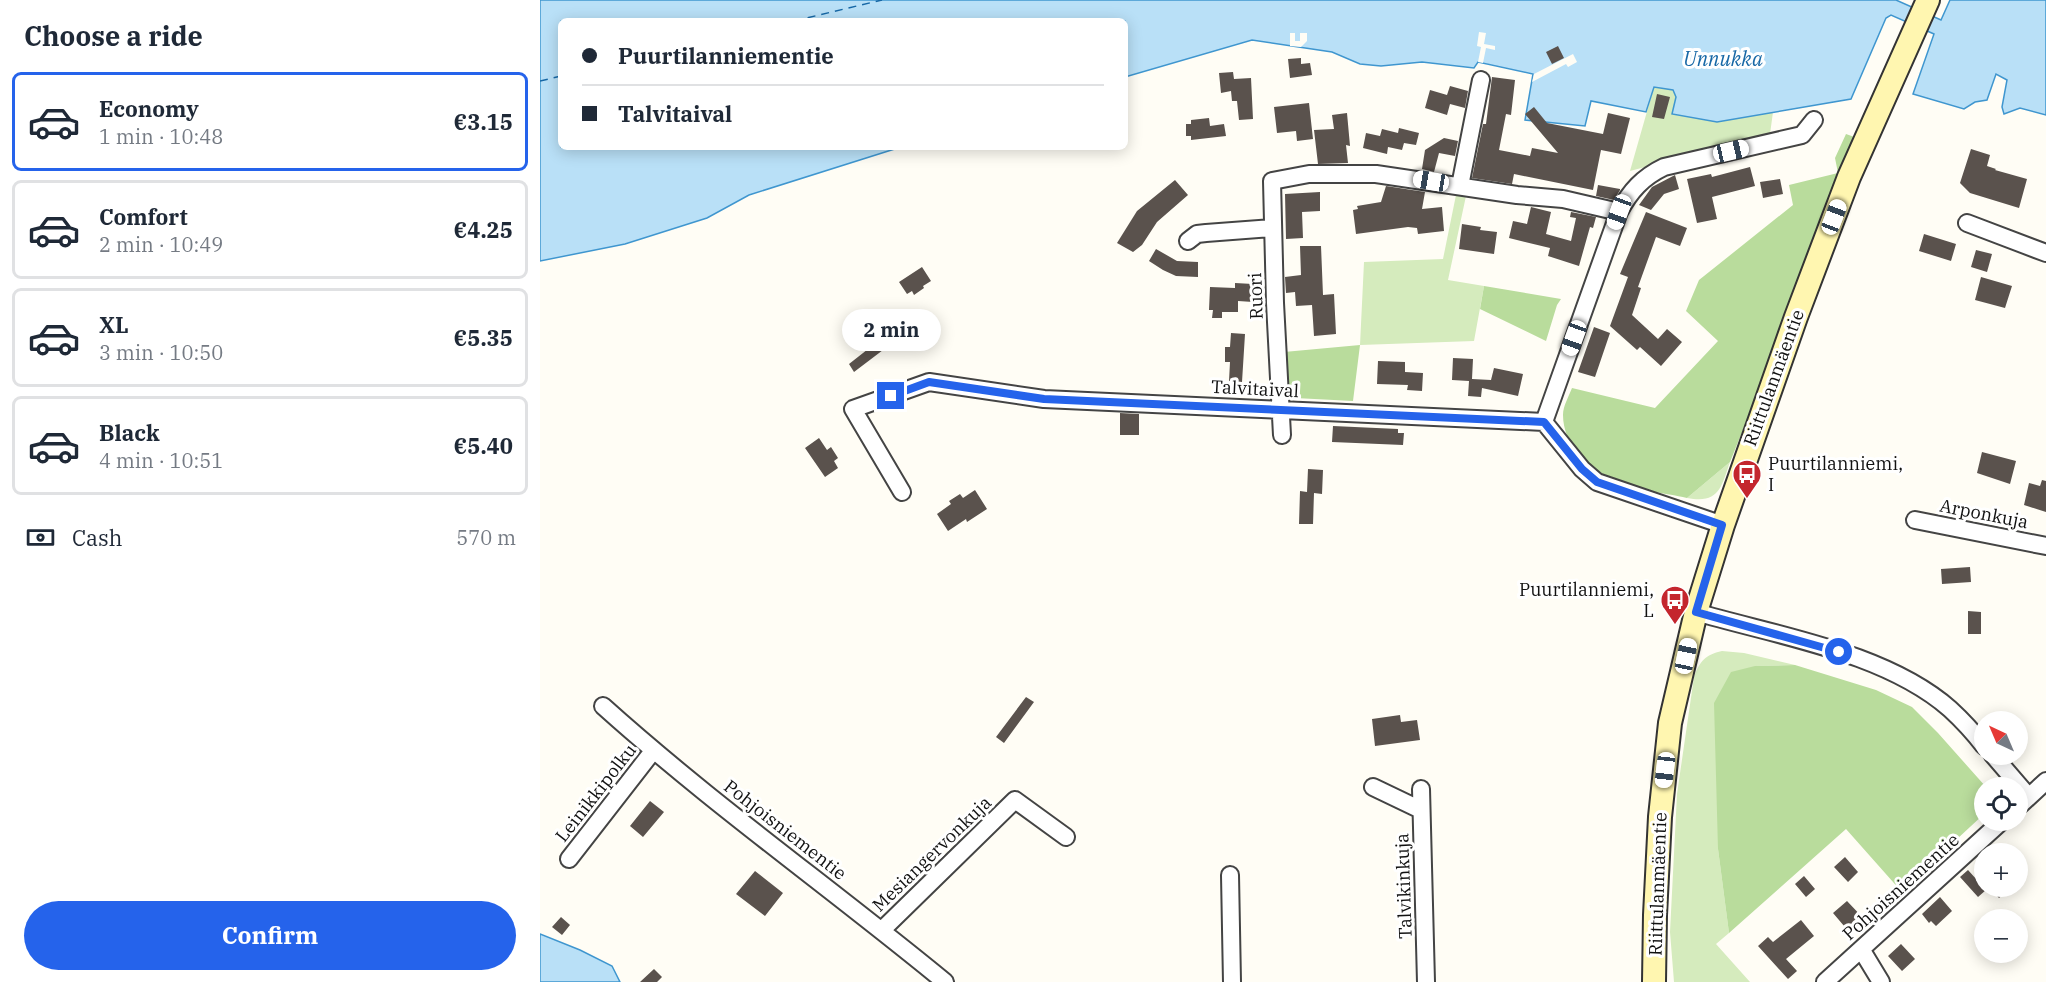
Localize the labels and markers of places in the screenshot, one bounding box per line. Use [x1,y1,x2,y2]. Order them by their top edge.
place label: Puurtilanniemi, I [1768,452,1903,496]
bus stop icon: Puurtilanniemi, I [1731,458,1763,500]
place label: Puurtilanniemi, L [1519,578,1654,622]
bus stop icon: Puurtilanniemi, L [1659,584,1691,626]

